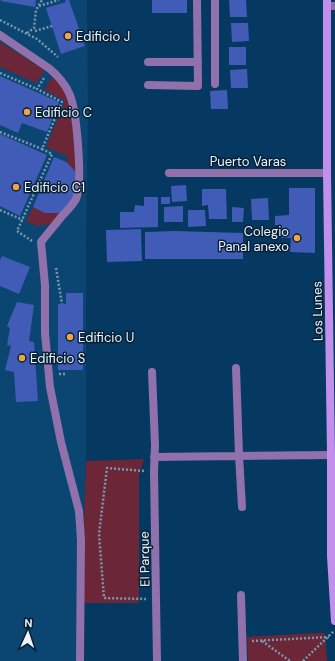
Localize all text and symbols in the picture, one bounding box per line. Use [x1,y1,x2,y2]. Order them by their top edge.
place label: Edificio J [76,28,130,45]
marker: Edificio J [63,31,73,41]
place label: Edificio C [35,104,92,121]
marker: Edificio C [22,107,32,117]
street label: Puerto Varas [210,153,286,170]
place label: Edificio C1 [24,179,85,196]
marker: Edificio C1 [11,182,21,192]
place label: Colegio Panal anexo [218,223,289,255]
marker: Colegio Panal anexo [292,233,302,243]
street label: Los Lunes [308,281,327,341]
place label: Edificio U [78,329,134,346]
marker: Edificio U [65,332,75,342]
place label: Edificio S [30,350,85,367]
marker: Edificio S [17,353,27,363]
street label: El Parque [136,531,153,587]
north arrow [8,613,48,653]
text: N [24,616,33,630]

